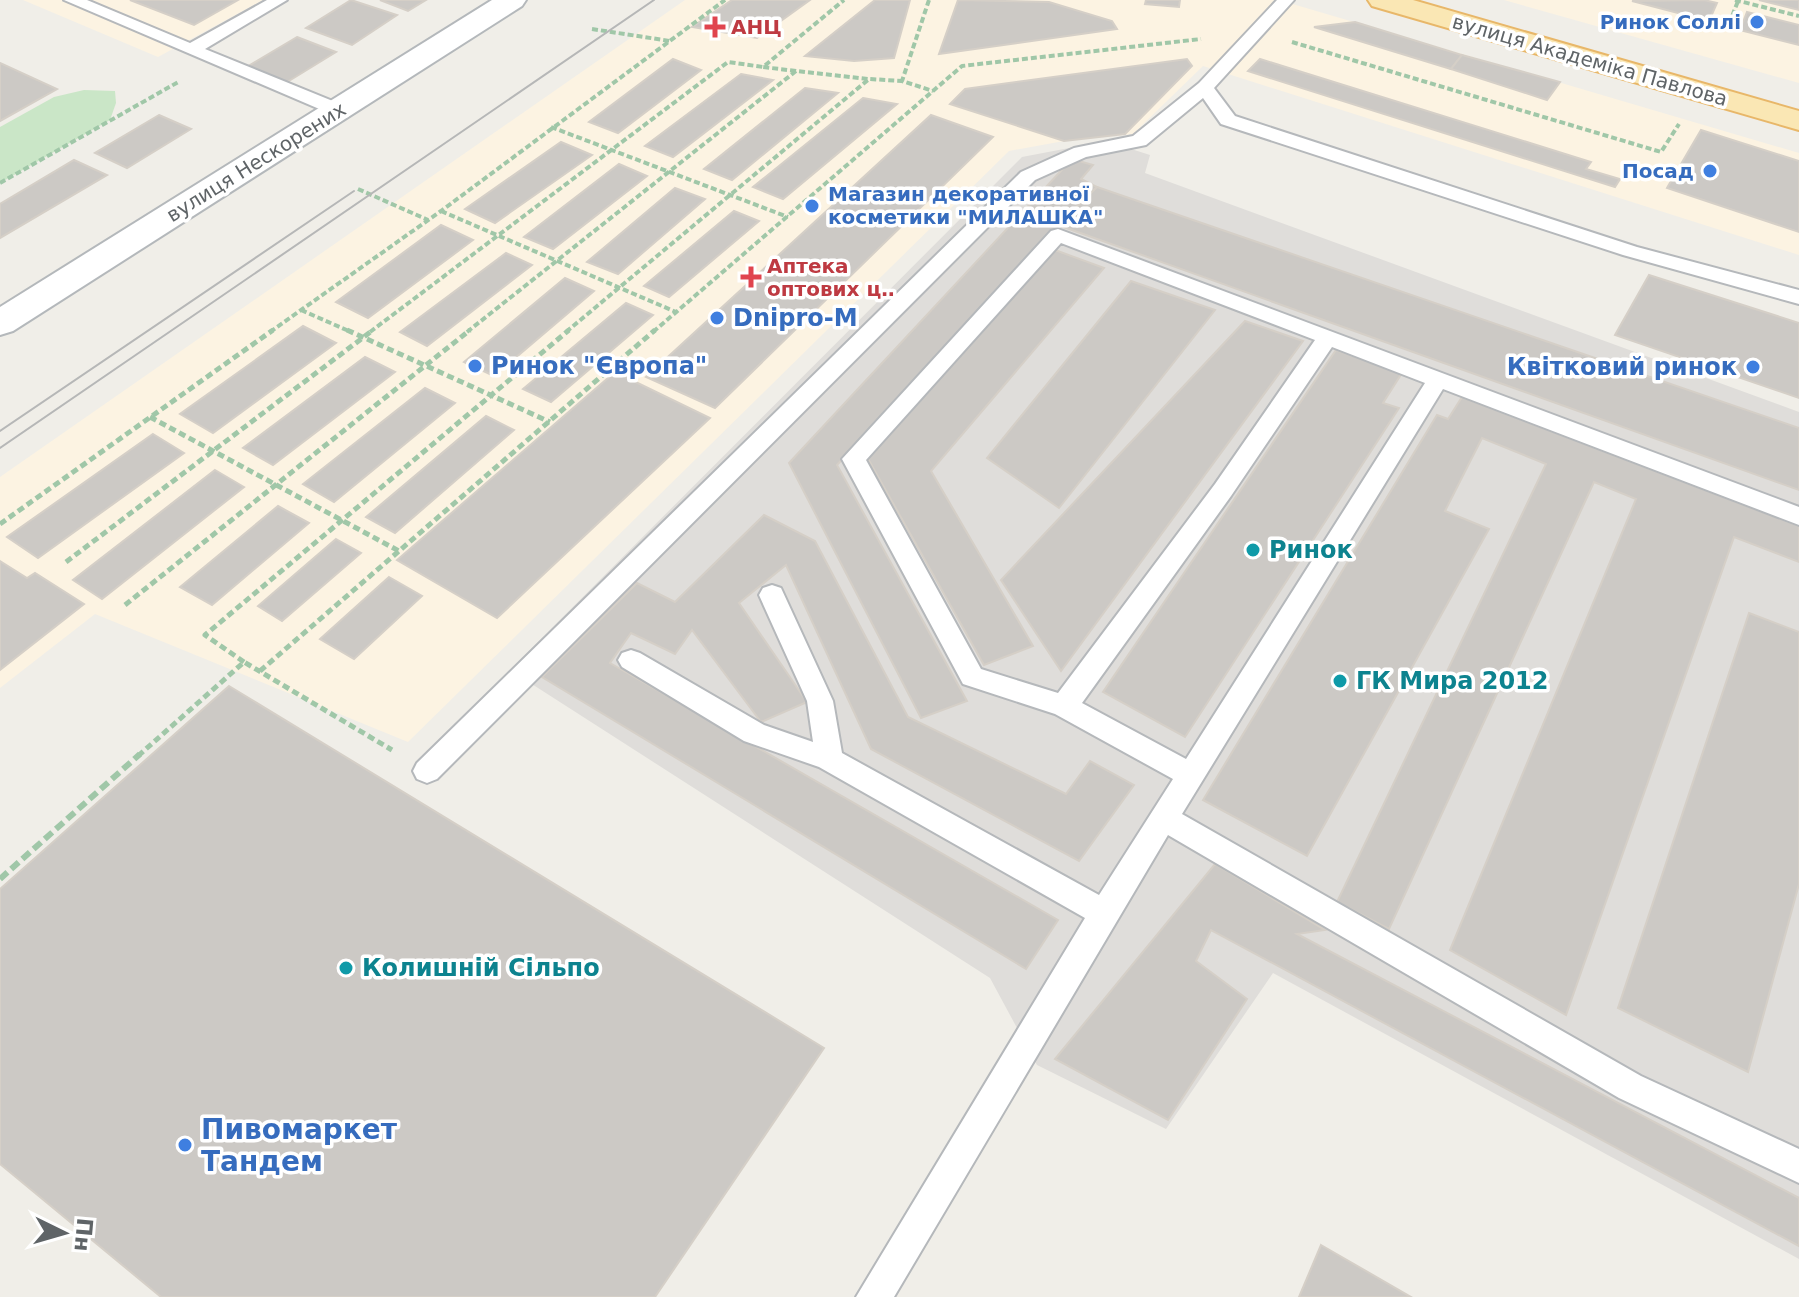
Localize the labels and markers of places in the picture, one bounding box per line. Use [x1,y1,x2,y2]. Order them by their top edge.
place label: Ринок Соллі [1600,10,1741,34]
marker: Ринок Соллі [1748,13,1766,31]
place label: АНЦ [731,15,782,39]
marker: АНЦ [706,18,724,36]
place label: Посад [1622,159,1694,183]
marker: Посад [1701,162,1719,180]
place label: Магазин декоративної косметики "МИЛАШКА" [828,182,1103,229]
marker: Магазин декоративної косметики "МИЛАШКА" [803,197,821,215]
place label: Аптека оптових ц‥ [767,254,895,301]
marker: Аптека оптових ц‥ [742,268,760,286]
place label: Dnipro-M [733,304,858,332]
marker: Dnipro-M [708,309,726,327]
place label: Ринок "Європа" [491,352,707,380]
place label: Квітковий ринок [1507,353,1737,381]
marker: Ринок "Європа" [466,357,484,375]
marker: Квітковий ринок [1744,358,1762,376]
place label: Ринок [1269,536,1353,564]
marker: Ринок [1244,541,1262,559]
place label: ГК Мира 2012 [1356,667,1549,695]
marker: ГК Мира 2012 [1331,672,1349,690]
place label: Колишній Сільпо [362,954,600,982]
marker: Колишній Сільпо [337,959,355,977]
place label: Пивомаркет Тандем [201,1113,398,1178]
marker: Пивомаркет Тандем [176,1136,194,1154]

